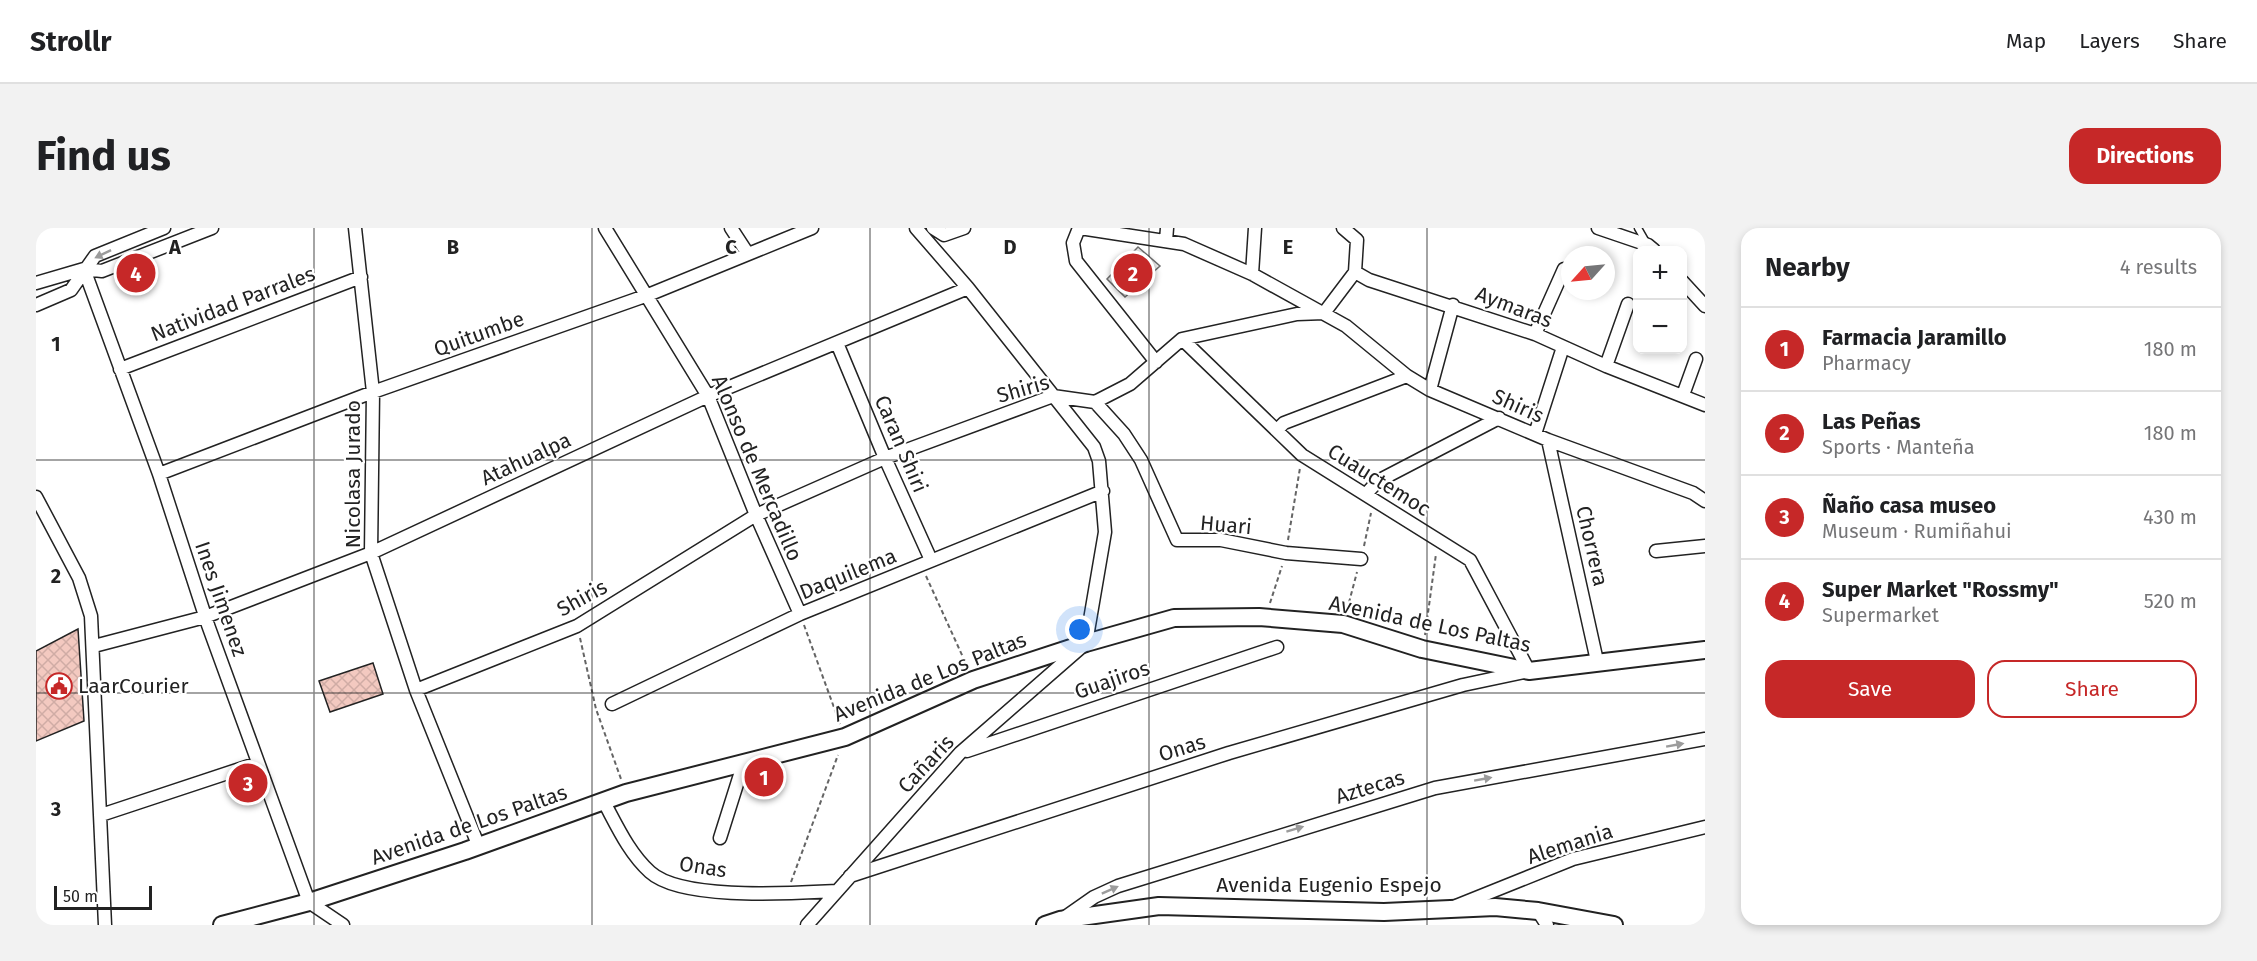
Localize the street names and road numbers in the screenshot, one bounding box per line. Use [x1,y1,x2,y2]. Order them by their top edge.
street label: Natividad Parrales [147,261,319,347]
street label: Aymaras [1472,280,1556,334]
street label: Quitumbe [430,306,528,362]
street label: Shiris [994,369,1052,409]
street label: Alonso de Mercadillo [706,371,808,565]
street label: Shiris [1488,383,1548,429]
street label: Caran Shiri [869,391,933,497]
street label: Nicolasa Jurado [340,400,366,548]
street label: Atahualpa [477,427,575,491]
street label: Cuauctemoc [1323,438,1435,522]
street label: Chorrera [1570,503,1614,589]
street label: Huari [1199,510,1253,540]
street label: Ines Jimenez [189,538,253,660]
street label: Daquilema [796,543,900,605]
street label: Shiris [552,574,612,622]
street label: Avenida de Los Paltas [1327,590,1533,658]
street label: Avenida de Los Paltas [830,626,1030,728]
street label: Guajiros [1071,655,1153,705]
street label: Cañaris [892,729,960,799]
street label: Onas [1155,729,1209,767]
street label: Aztecas [1332,764,1408,810]
street label: Avenida de Los Paltas [368,779,571,871]
street label: Alemania [1524,818,1616,870]
street label: Onas [677,850,729,884]
street label: Avenida Eugenio Espejo [1216,872,1442,898]

